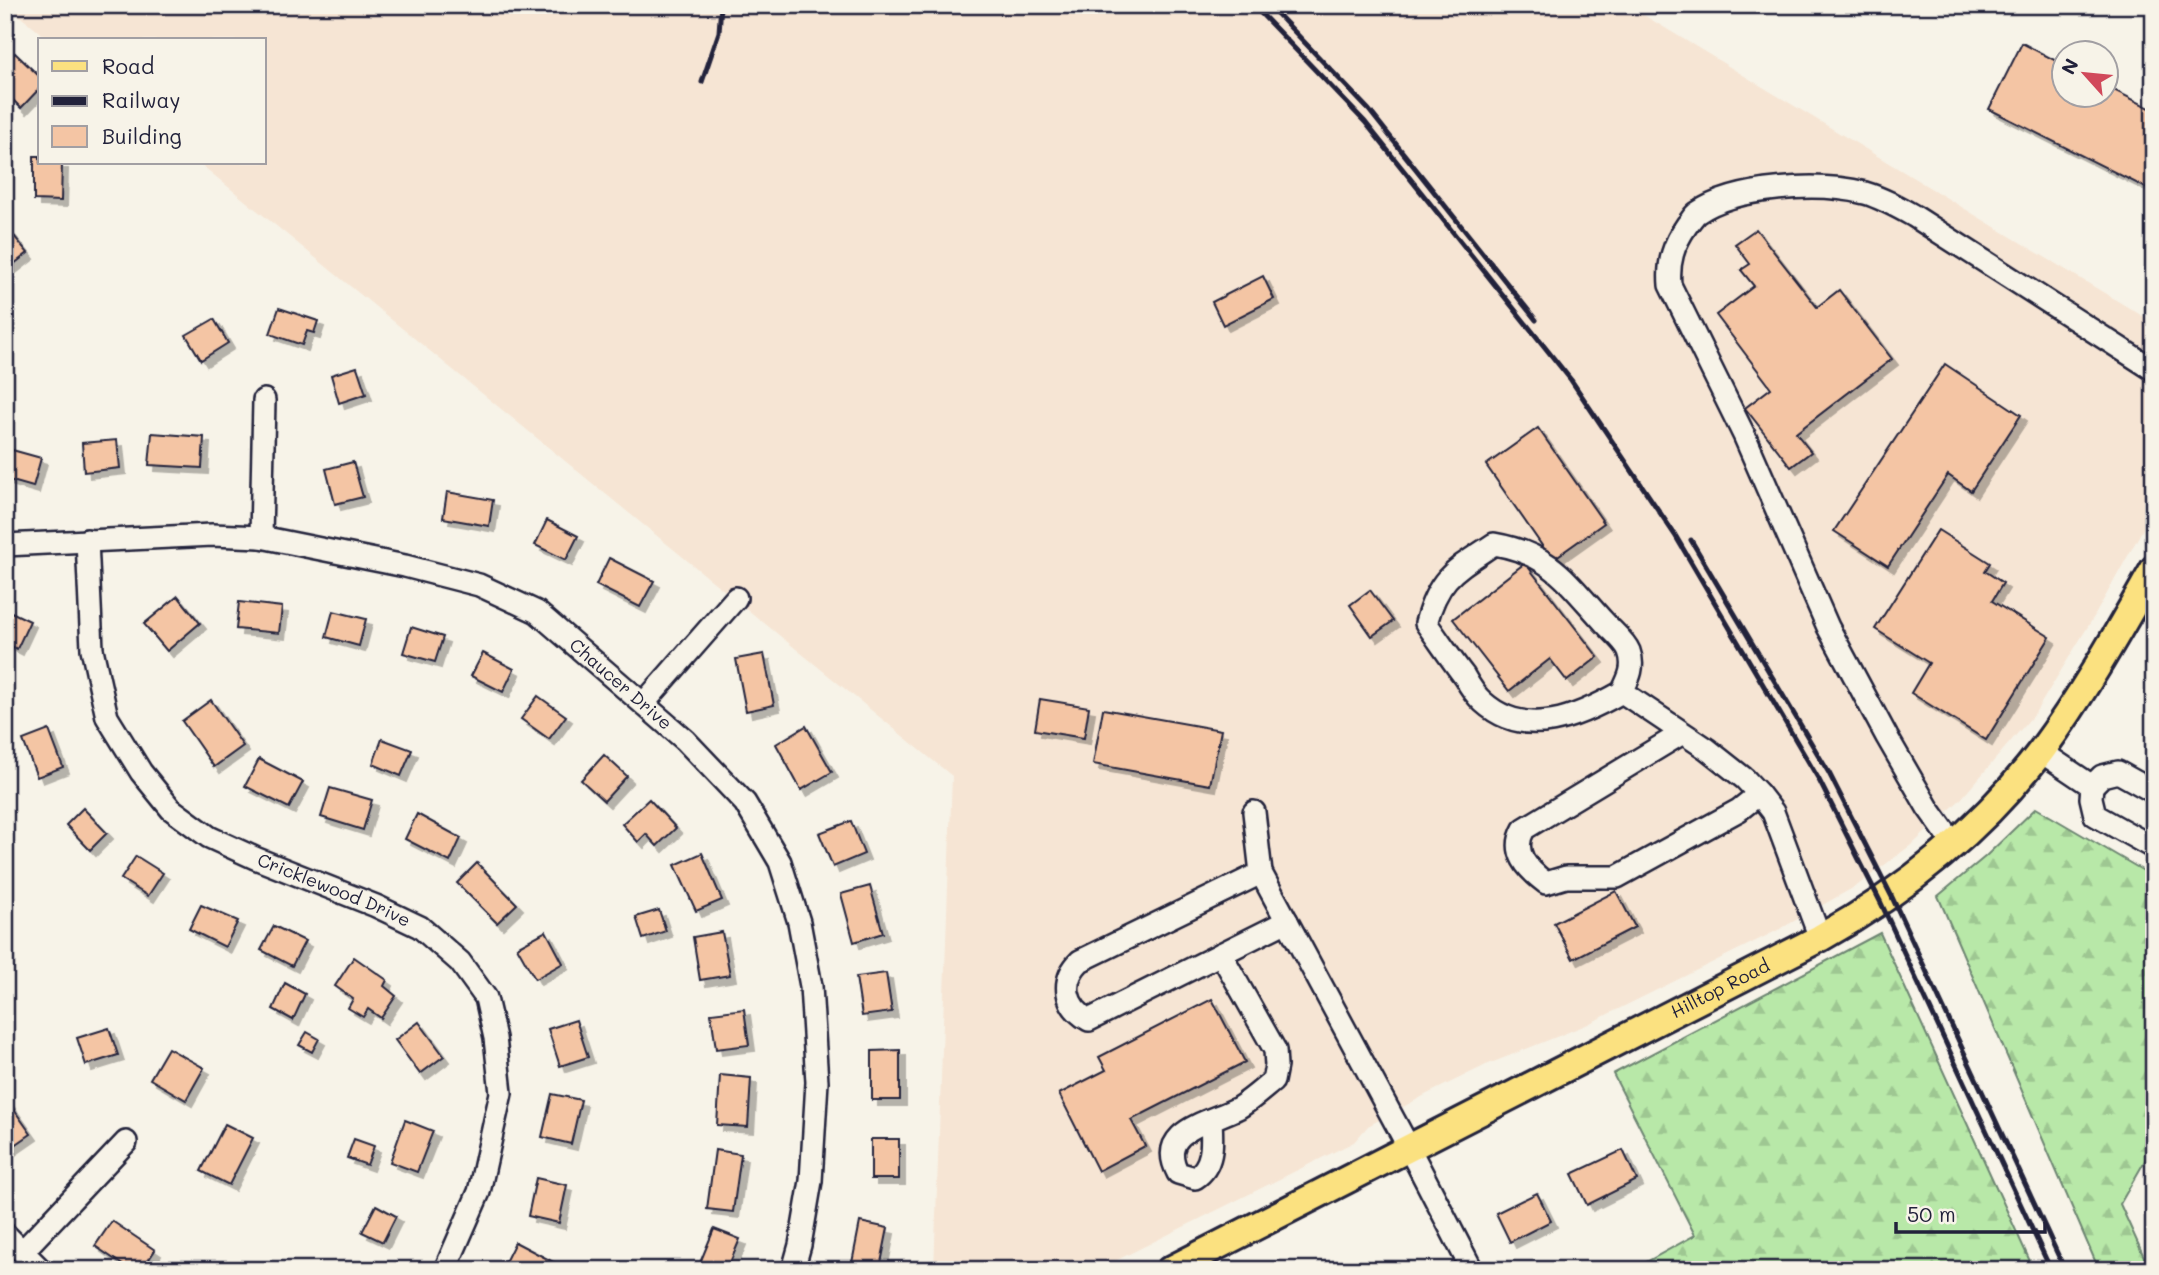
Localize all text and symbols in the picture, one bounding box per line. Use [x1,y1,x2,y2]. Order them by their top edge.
legend [38,38,266,164]
north arrow [2050,38,2120,108]
text: Road [102,52,154,79]
text: N [2055,54,2084,78]
text: Railway [102,86,181,113]
text: Building [102,122,182,149]
street label: Chaucer Drive [565,632,678,735]
street label: Cricklewood Drive [254,847,415,932]
street label: Hilltop Road [1666,953,1773,1023]
scale bar [1896,1191,2045,1235]
text: 50 m [1907,1200,1956,1227]

